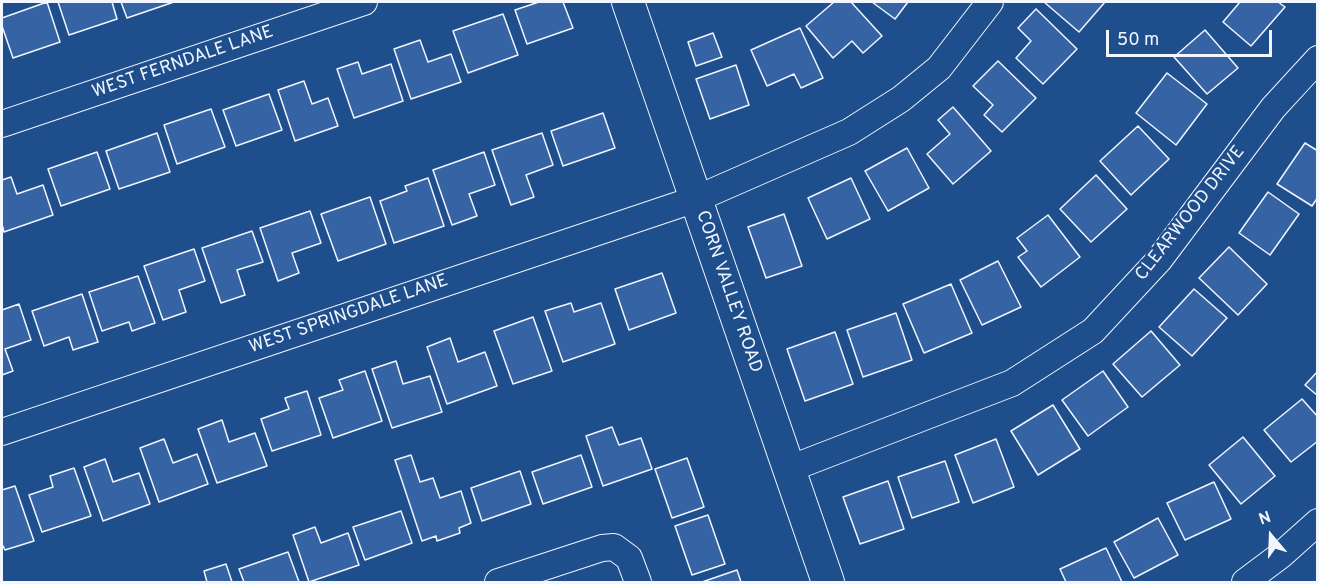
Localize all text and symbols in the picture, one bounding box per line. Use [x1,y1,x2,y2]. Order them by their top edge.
scale bar [1109,18,1276,56]
street label: WEST FERNDALE LANE [90,22,276,104]
text: 50 m [1117,29,1159,52]
street label: CLEARWOOD DRIVE [1132,142,1250,286]
street label: CORN VALLEY ROAD [690,208,766,376]
street label: WEST SPRINGDALE LANE [247,271,451,359]
north arrow [1241,506,1301,566]
text: N [1256,508,1274,530]

